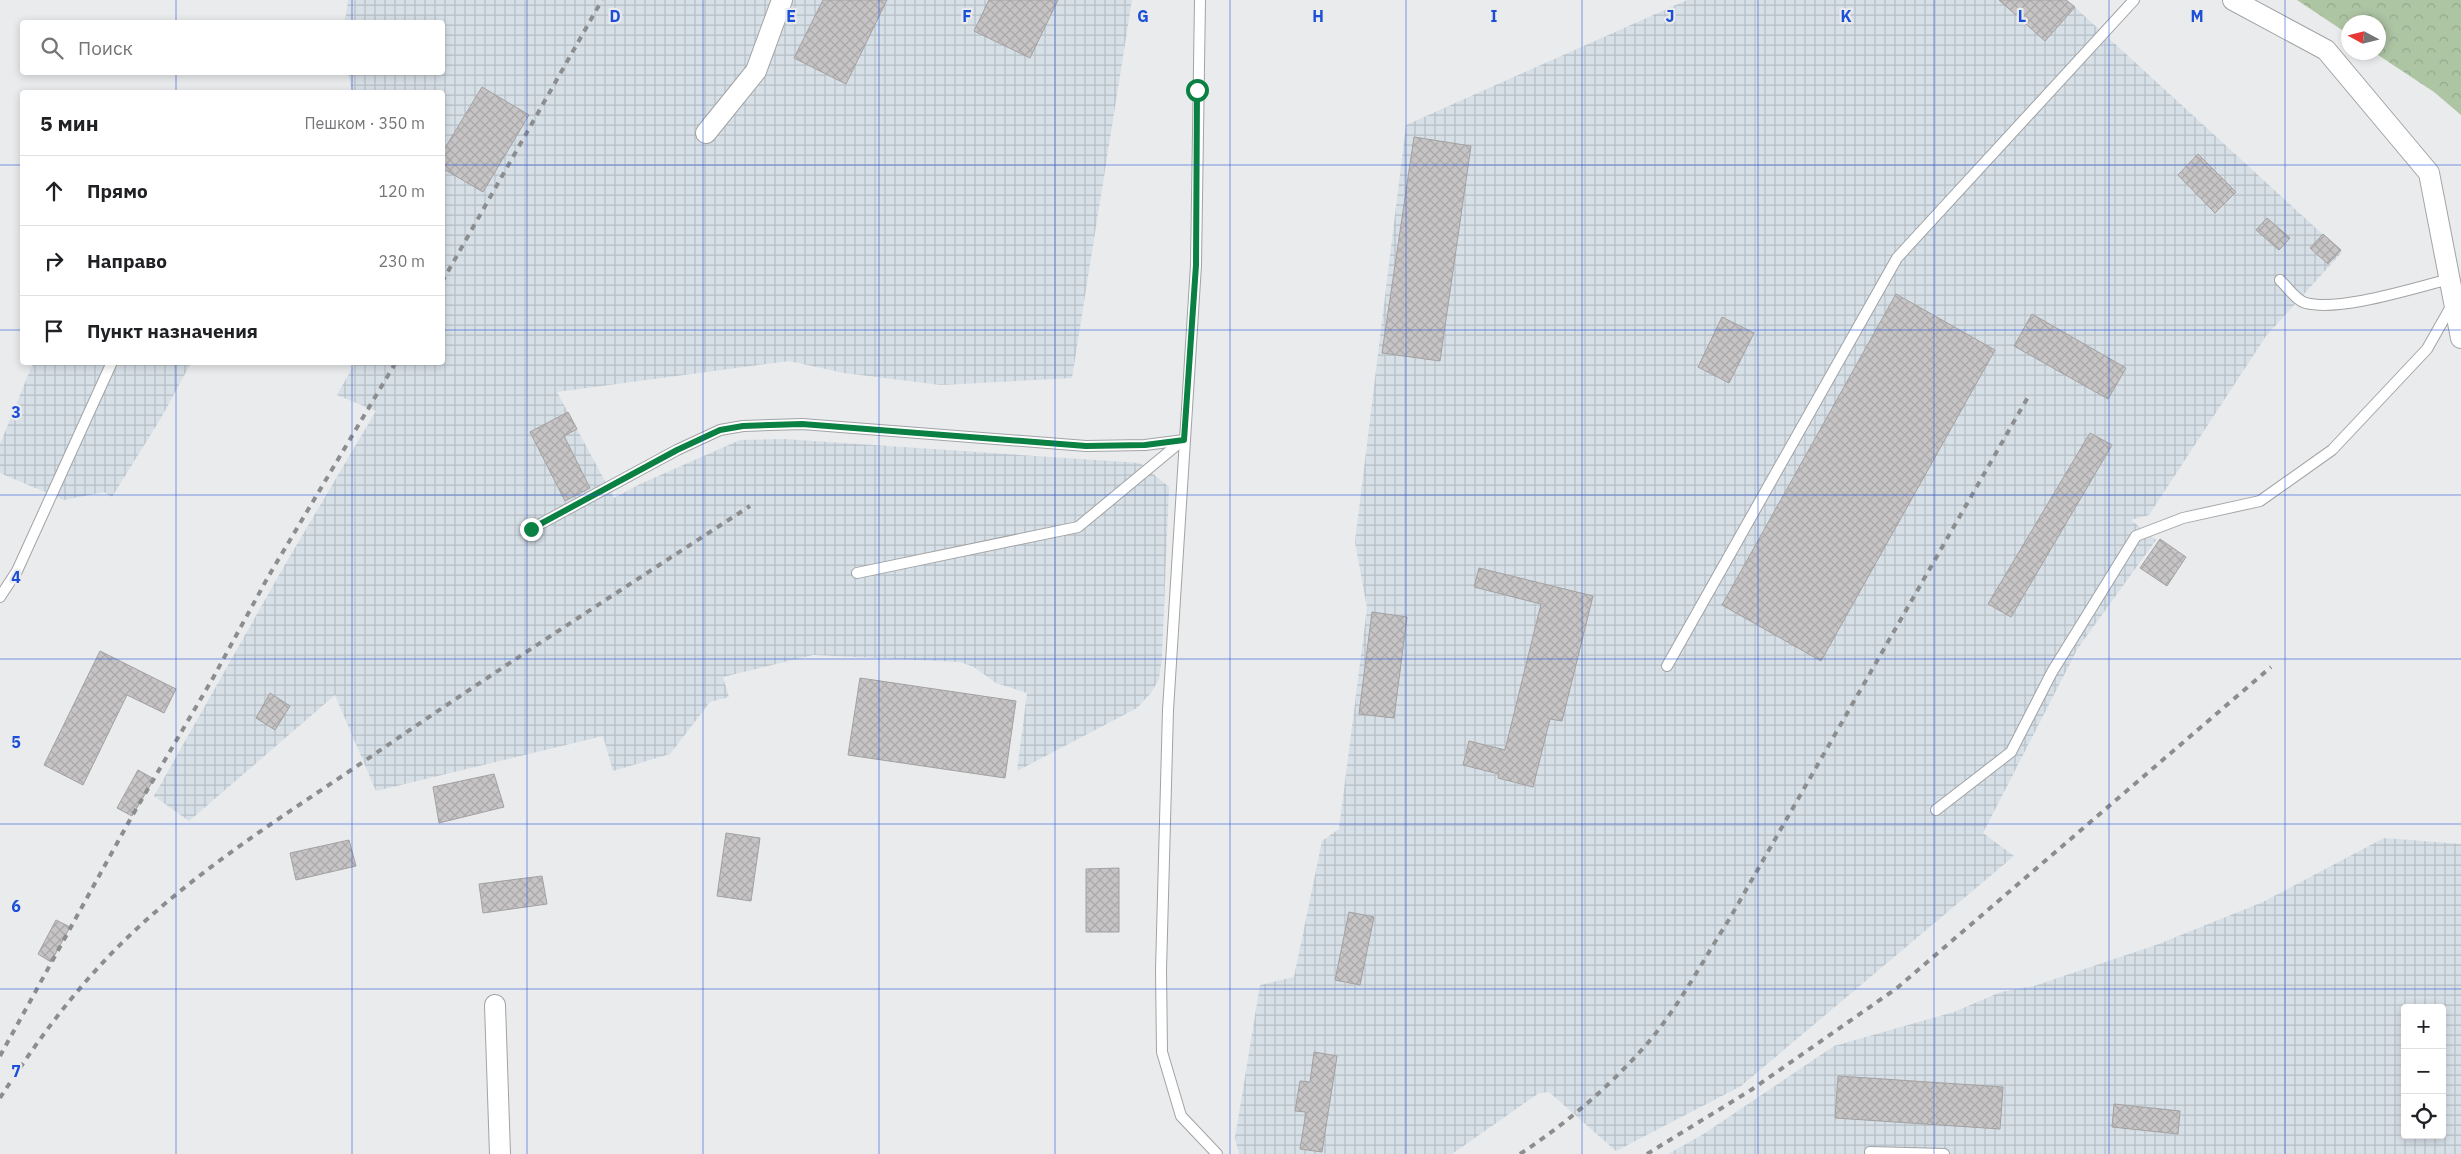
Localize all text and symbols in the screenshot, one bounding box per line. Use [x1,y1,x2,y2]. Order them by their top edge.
text: D [609,6,621,26]
text: E [786,6,796,26]
text: F [962,6,972,26]
text: G [1137,6,1149,26]
text: H [1312,6,1324,26]
text: I [1491,6,1498,26]
text: J [1666,6,1674,26]
text: K [1840,6,1852,26]
text: L [2018,6,2026,26]
text: M [2190,6,2204,26]
north arrow [2341,15,2386,60]
search box [20,20,445,75]
icon: search [38,34,66,62]
text: Поиск [78,36,133,60]
route start [1186,79,1209,102]
text: 5 мин [40,109,99,137]
text: Пешком · 350 m [304,113,425,133]
icon: ahead [40,177,68,205]
text: Прямо [87,179,148,203]
text: 120 m [378,181,425,201]
icon: right [40,247,68,275]
text: Направо [87,249,167,273]
text: 230 m [378,251,425,271]
icon: arrive [40,317,68,345]
text: Пункт назначения [87,319,258,343]
text: 3 [11,402,21,422]
route end [520,518,543,541]
text: 4 [11,567,21,587]
text: 5 [11,732,21,752]
text: 6 [11,896,21,916]
map controls [2401,1004,2446,1139]
button: + [2401,1004,2446,1049]
button: − [2401,1049,2446,1094]
text: 7 [11,1061,21,1081]
button: locate [2401,1094,2446,1139]

